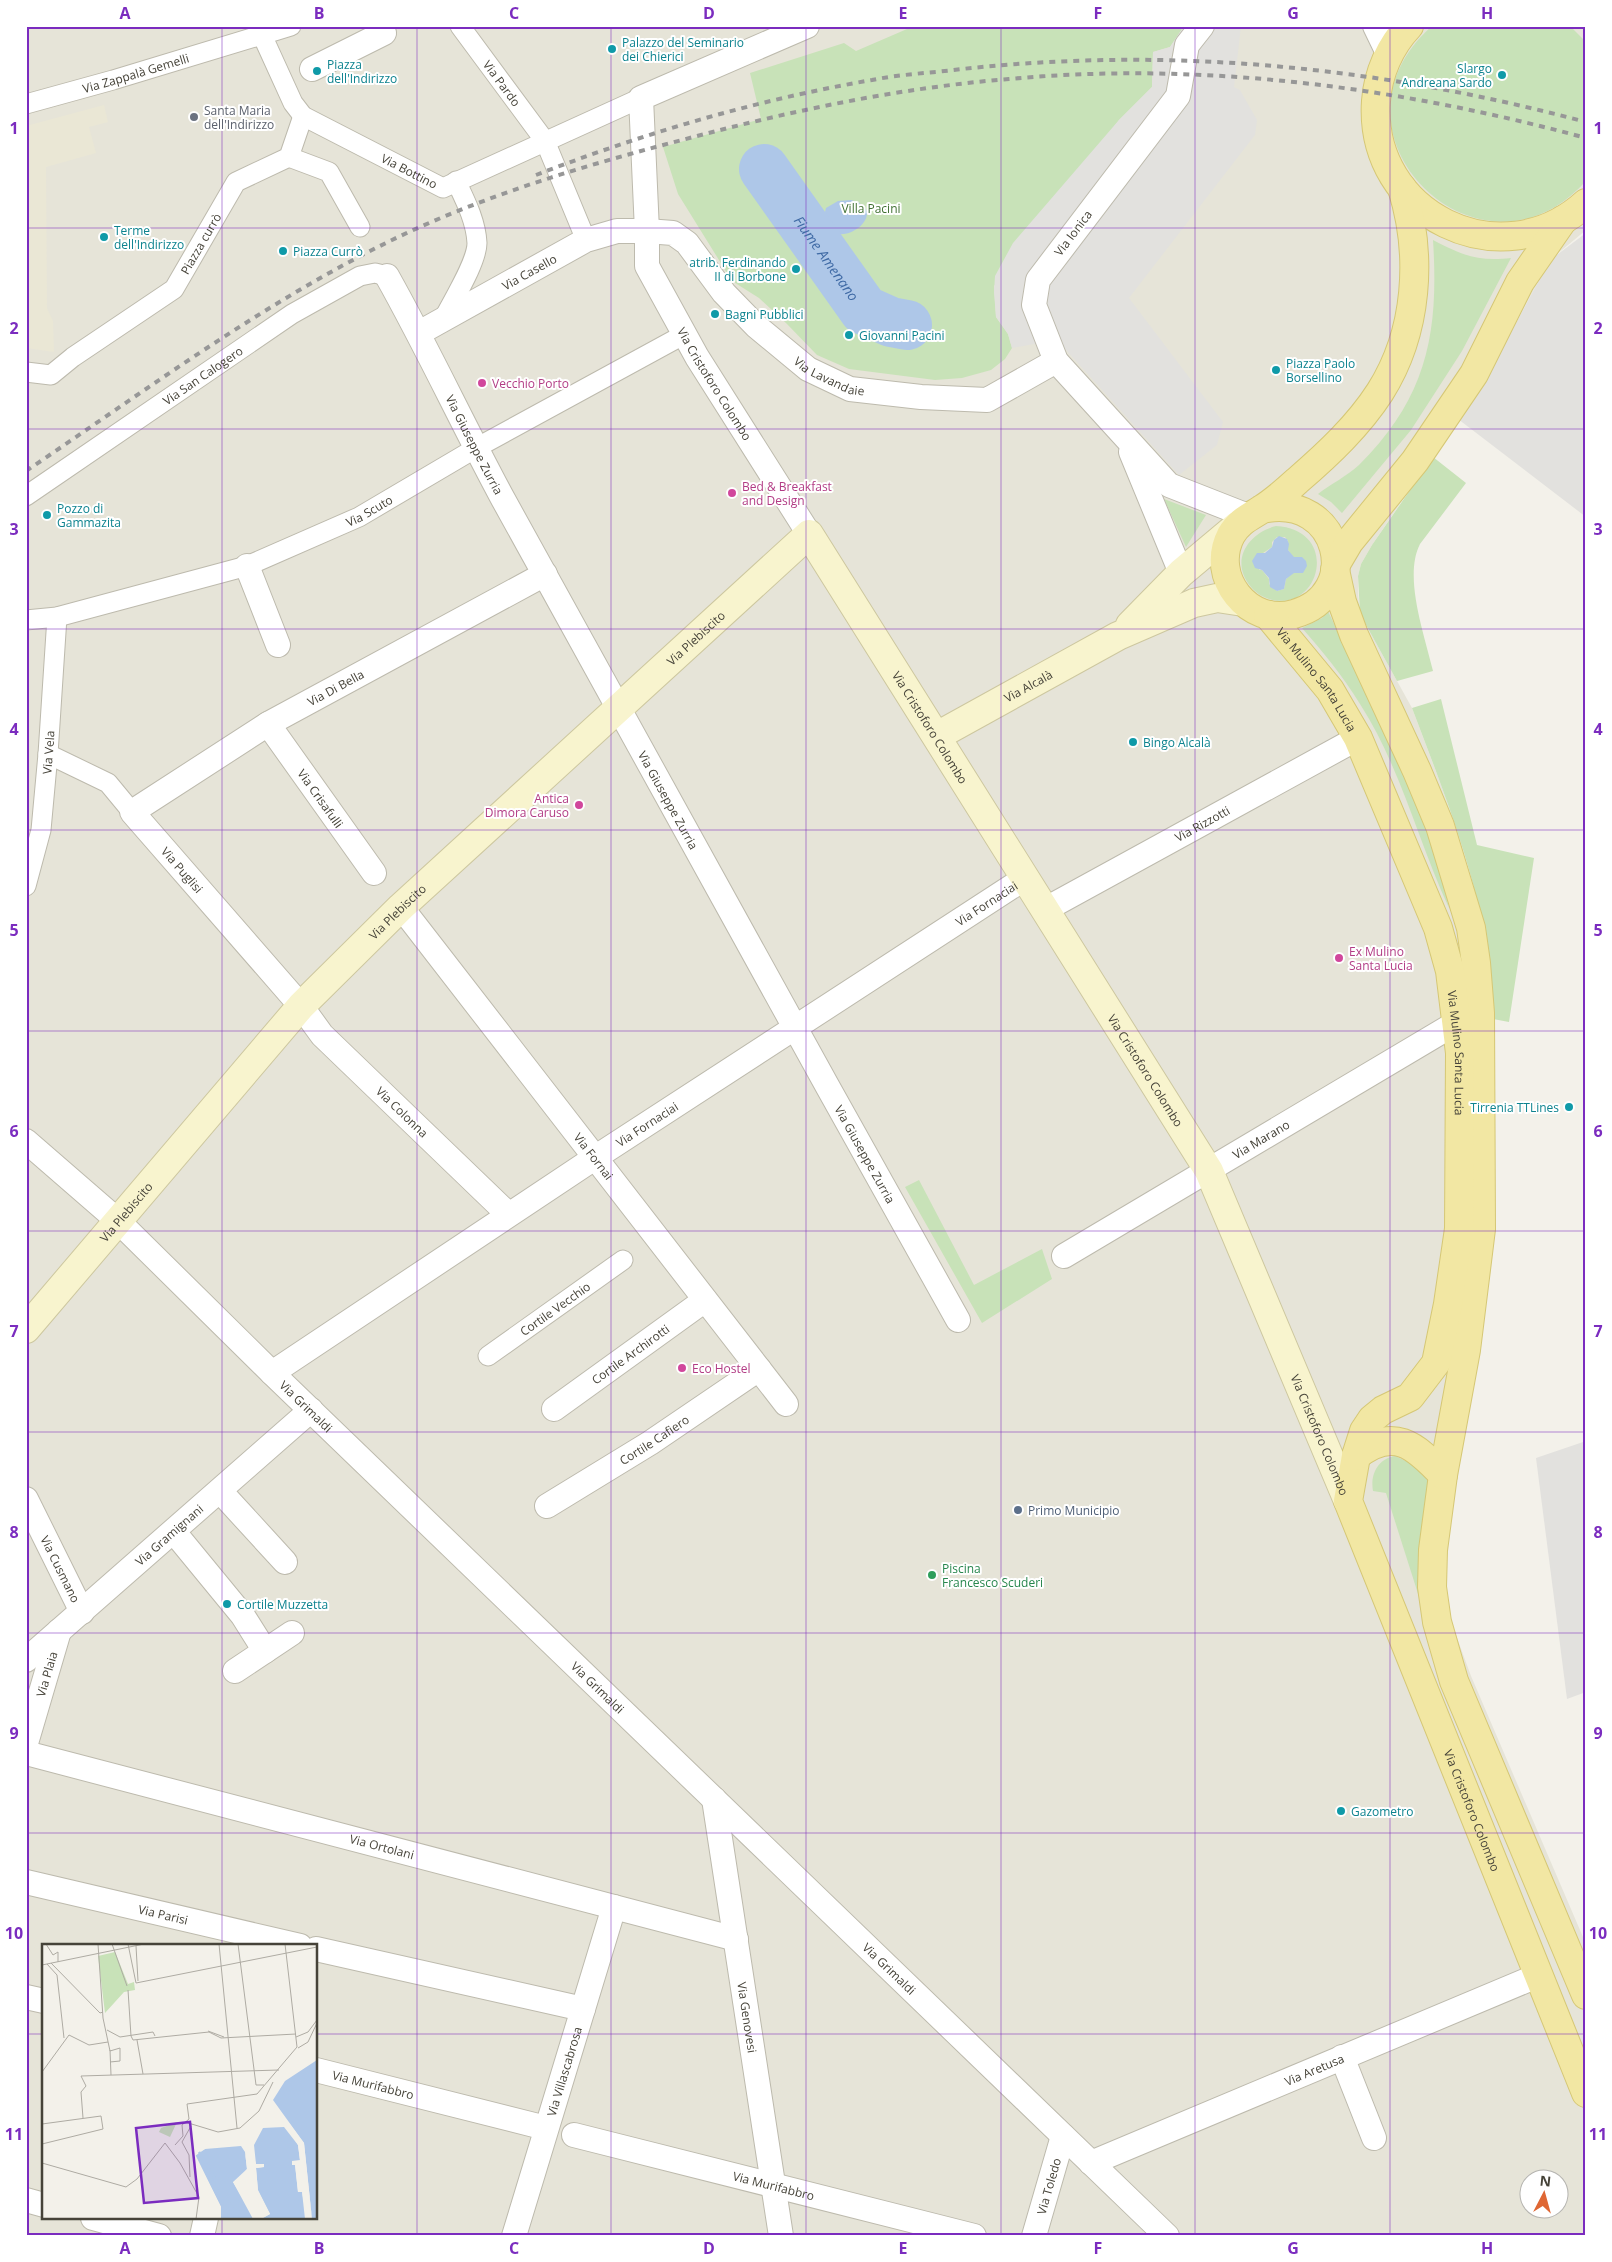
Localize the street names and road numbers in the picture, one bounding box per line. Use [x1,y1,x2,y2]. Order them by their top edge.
street label: Via Zappalà Gemelli [81,49,191,97]
street label: Via Pardo [480,57,525,110]
street label: Via Bottino [378,149,440,192]
street label: Via Ionica [1050,207,1096,259]
street label: Piazza currò [176,210,225,277]
street label: Via Casello [499,250,559,294]
street label: Via Cristoforo Colombo [674,324,756,444]
street label: Via San Calogero [159,342,246,409]
street label: Via Lavandaie [790,352,866,399]
street label: Via Giuseppe Zurria [442,392,507,497]
street label: Via Scuto [343,491,396,530]
street label: Via Plebiscito [663,607,728,669]
street label: Via Mulino Santa Lucia [1273,624,1361,734]
street label: Via Di Bella [304,665,367,710]
street label: Via Alcalà [1001,666,1055,706]
street label: Via Cristoforo Colombo [889,668,972,787]
street label: Via Vela [38,730,58,775]
street label: Via Giuseppe Zurria [635,748,703,852]
street label: Via Crisafulli [294,765,347,831]
street label: Via Rizzotti [1171,801,1233,845]
street label: Via Puglisi [157,843,207,897]
street label: Via Fornaciai [952,877,1021,930]
street label: Via Plebiscito [365,880,429,943]
street label: Via Mulino Santa Lucia [1444,989,1469,1116]
street label: Via Cristoforo Colombo [1104,1011,1188,1130]
street label: Via Colonna [372,1083,432,1141]
street label: Via Fornaciai [612,1098,681,1150]
street label: Via Giuseppe Zurria [831,1102,899,1206]
street label: Via Marano [1229,1115,1293,1163]
street label: Via Fornai [570,1129,618,1183]
street label: Via Plebiscito [96,1178,156,1245]
street label: Cortile Vecchio [516,1278,594,1339]
street label: Cortile Archirotti [588,1320,673,1388]
street label: Via Cristoforo Colombo [1287,1371,1353,1498]
street label: Via Grimaldi [276,1376,337,1436]
street label: Cortile Cafiero [616,1411,692,1468]
street label: Via Gramignani [131,1500,207,1569]
street label: Via Cusmano [37,1532,84,1605]
street label: Via Plaia [32,1649,61,1699]
street label: Via Grimaldi [568,1658,628,1717]
street label: Via Cristoforo Colombo [1440,1747,1504,1874]
street label: Via Ortolani [348,1830,416,1863]
street label: Via Parisi [137,1900,190,1928]
street label: Via Grimaldi [859,1939,920,1998]
street label: Via Genovesi [734,1981,761,2054]
street label: Via Villascabrosa [542,2025,586,2118]
street label: Via Aretusa [1282,2049,1347,2089]
street label: Via Murifabbro [331,2066,416,2103]
street label: Via Toledo [1032,2156,1065,2216]
street label: Via Murifabbro [731,2167,816,2204]

